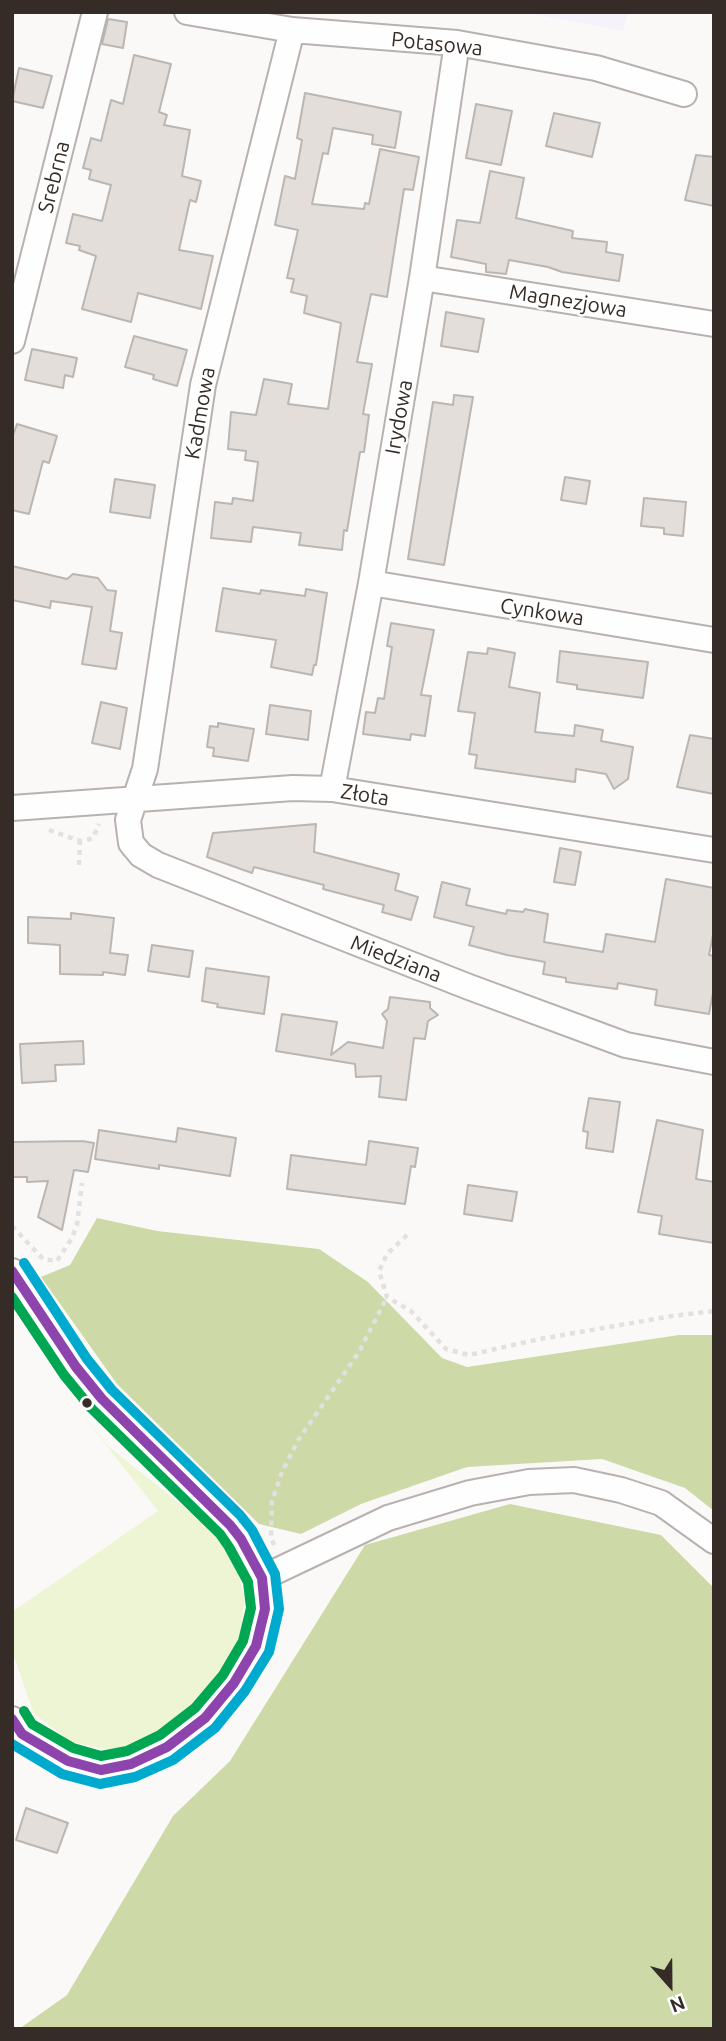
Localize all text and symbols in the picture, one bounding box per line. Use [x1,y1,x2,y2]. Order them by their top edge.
street label: Potasowa [390,27,484,61]
street label: Srebrna [33,138,75,216]
street label: Magnezjowa [507,279,629,323]
street label: Kadmowa [179,365,221,461]
street label: Irydowa [380,378,418,456]
street label: Cynkowa [498,593,586,631]
street label: Złota [339,779,391,811]
street label: Miedziana [347,930,445,988]
unlabelled marker [80,1396,94,1410]
north arrow [635,1950,705,2020]
text: N [667,1992,688,2017]

